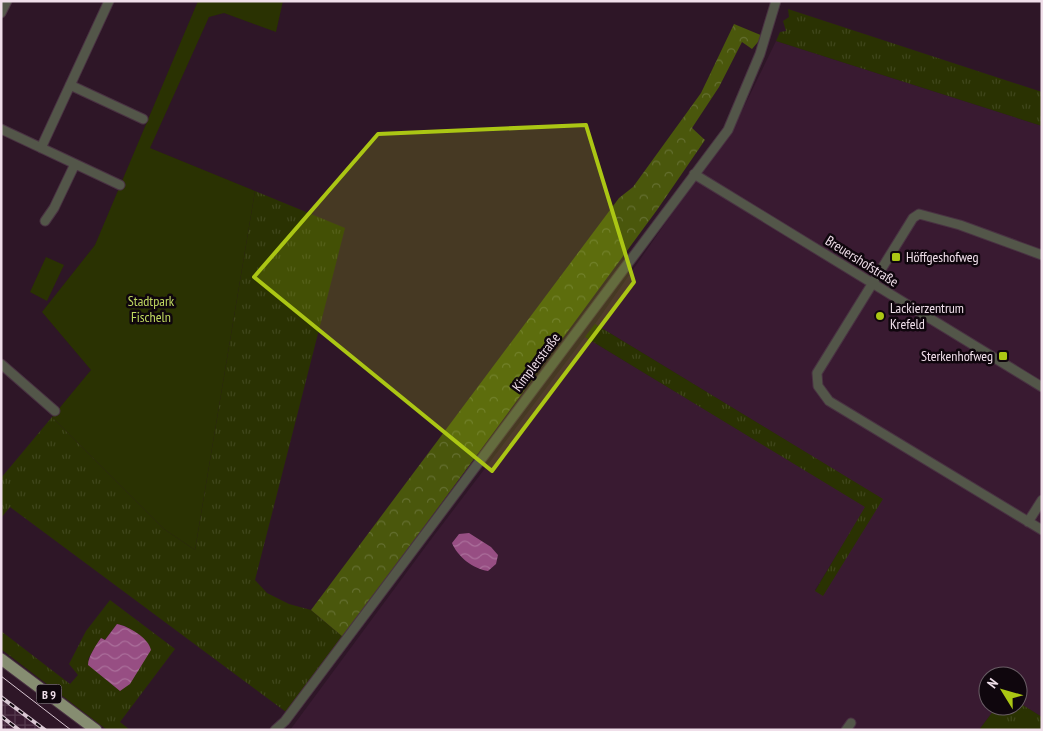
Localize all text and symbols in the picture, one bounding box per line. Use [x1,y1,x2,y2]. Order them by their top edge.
street label: Breuershofstraße [822,231,902,291]
place label: Höffgeshofweg [906,248,979,266]
marker: Höffgeshofweg [890,251,902,263]
park label: Stadtpark Fischeln [128,292,175,326]
place label: Lackierzentrum Krefeld [890,299,964,333]
marker: Lackierzentrum Krefeld [874,310,886,322]
street label: Kimplerstraße [508,329,564,395]
place label: Sterkenhofweg [921,347,993,365]
marker: Sterkenhofweg [997,350,1009,362]
north arrow [978,666,1028,716]
text: N [983,675,1002,692]
road number: B 9 [36,684,62,704]

